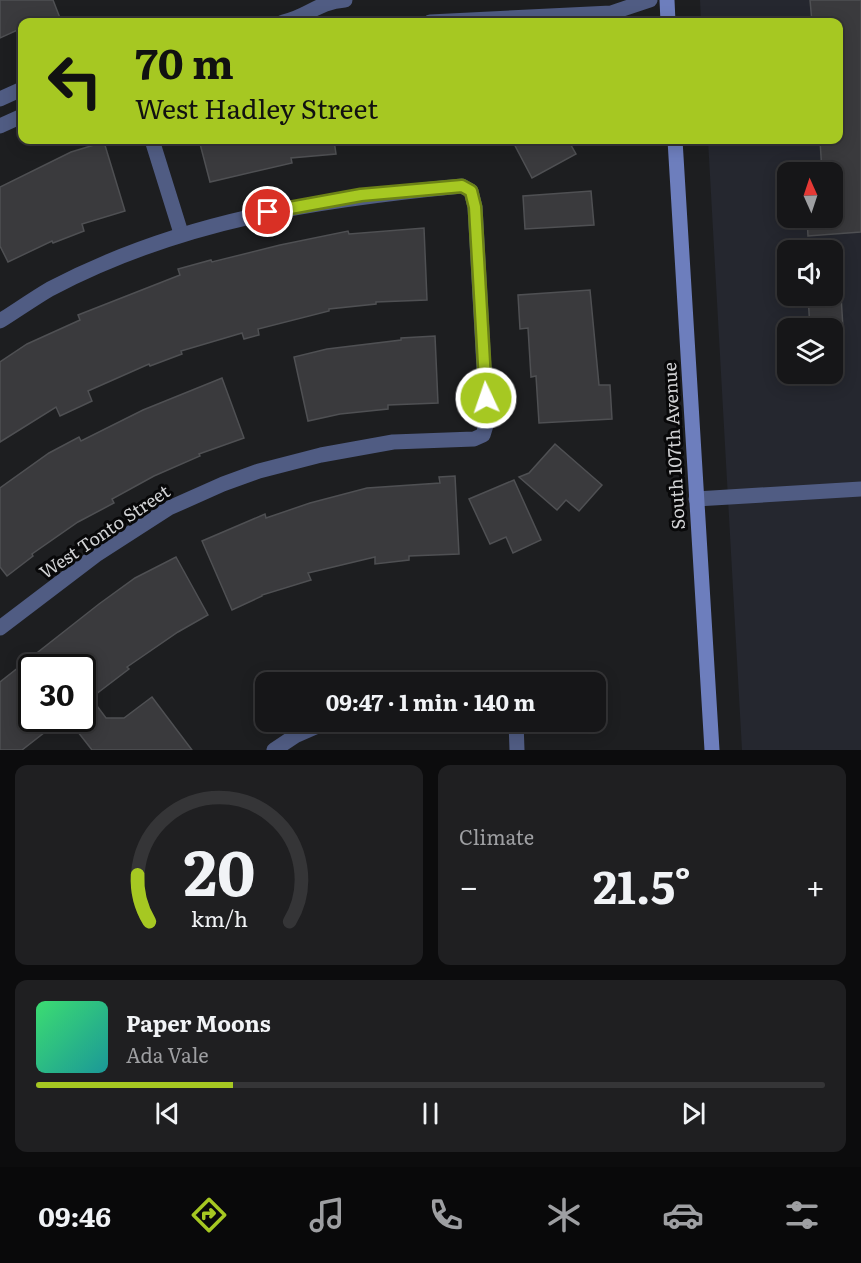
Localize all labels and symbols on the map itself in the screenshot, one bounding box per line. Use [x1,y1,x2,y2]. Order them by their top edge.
north arrow [777,162,843,228]
pin [242,186,293,237]
street label: South 107th Avenue [655,362,691,530]
position arrow [454,366,518,430]
street label: West Tonto Street [33,477,175,585]
speed limit sign: 30 [18,654,96,732]

